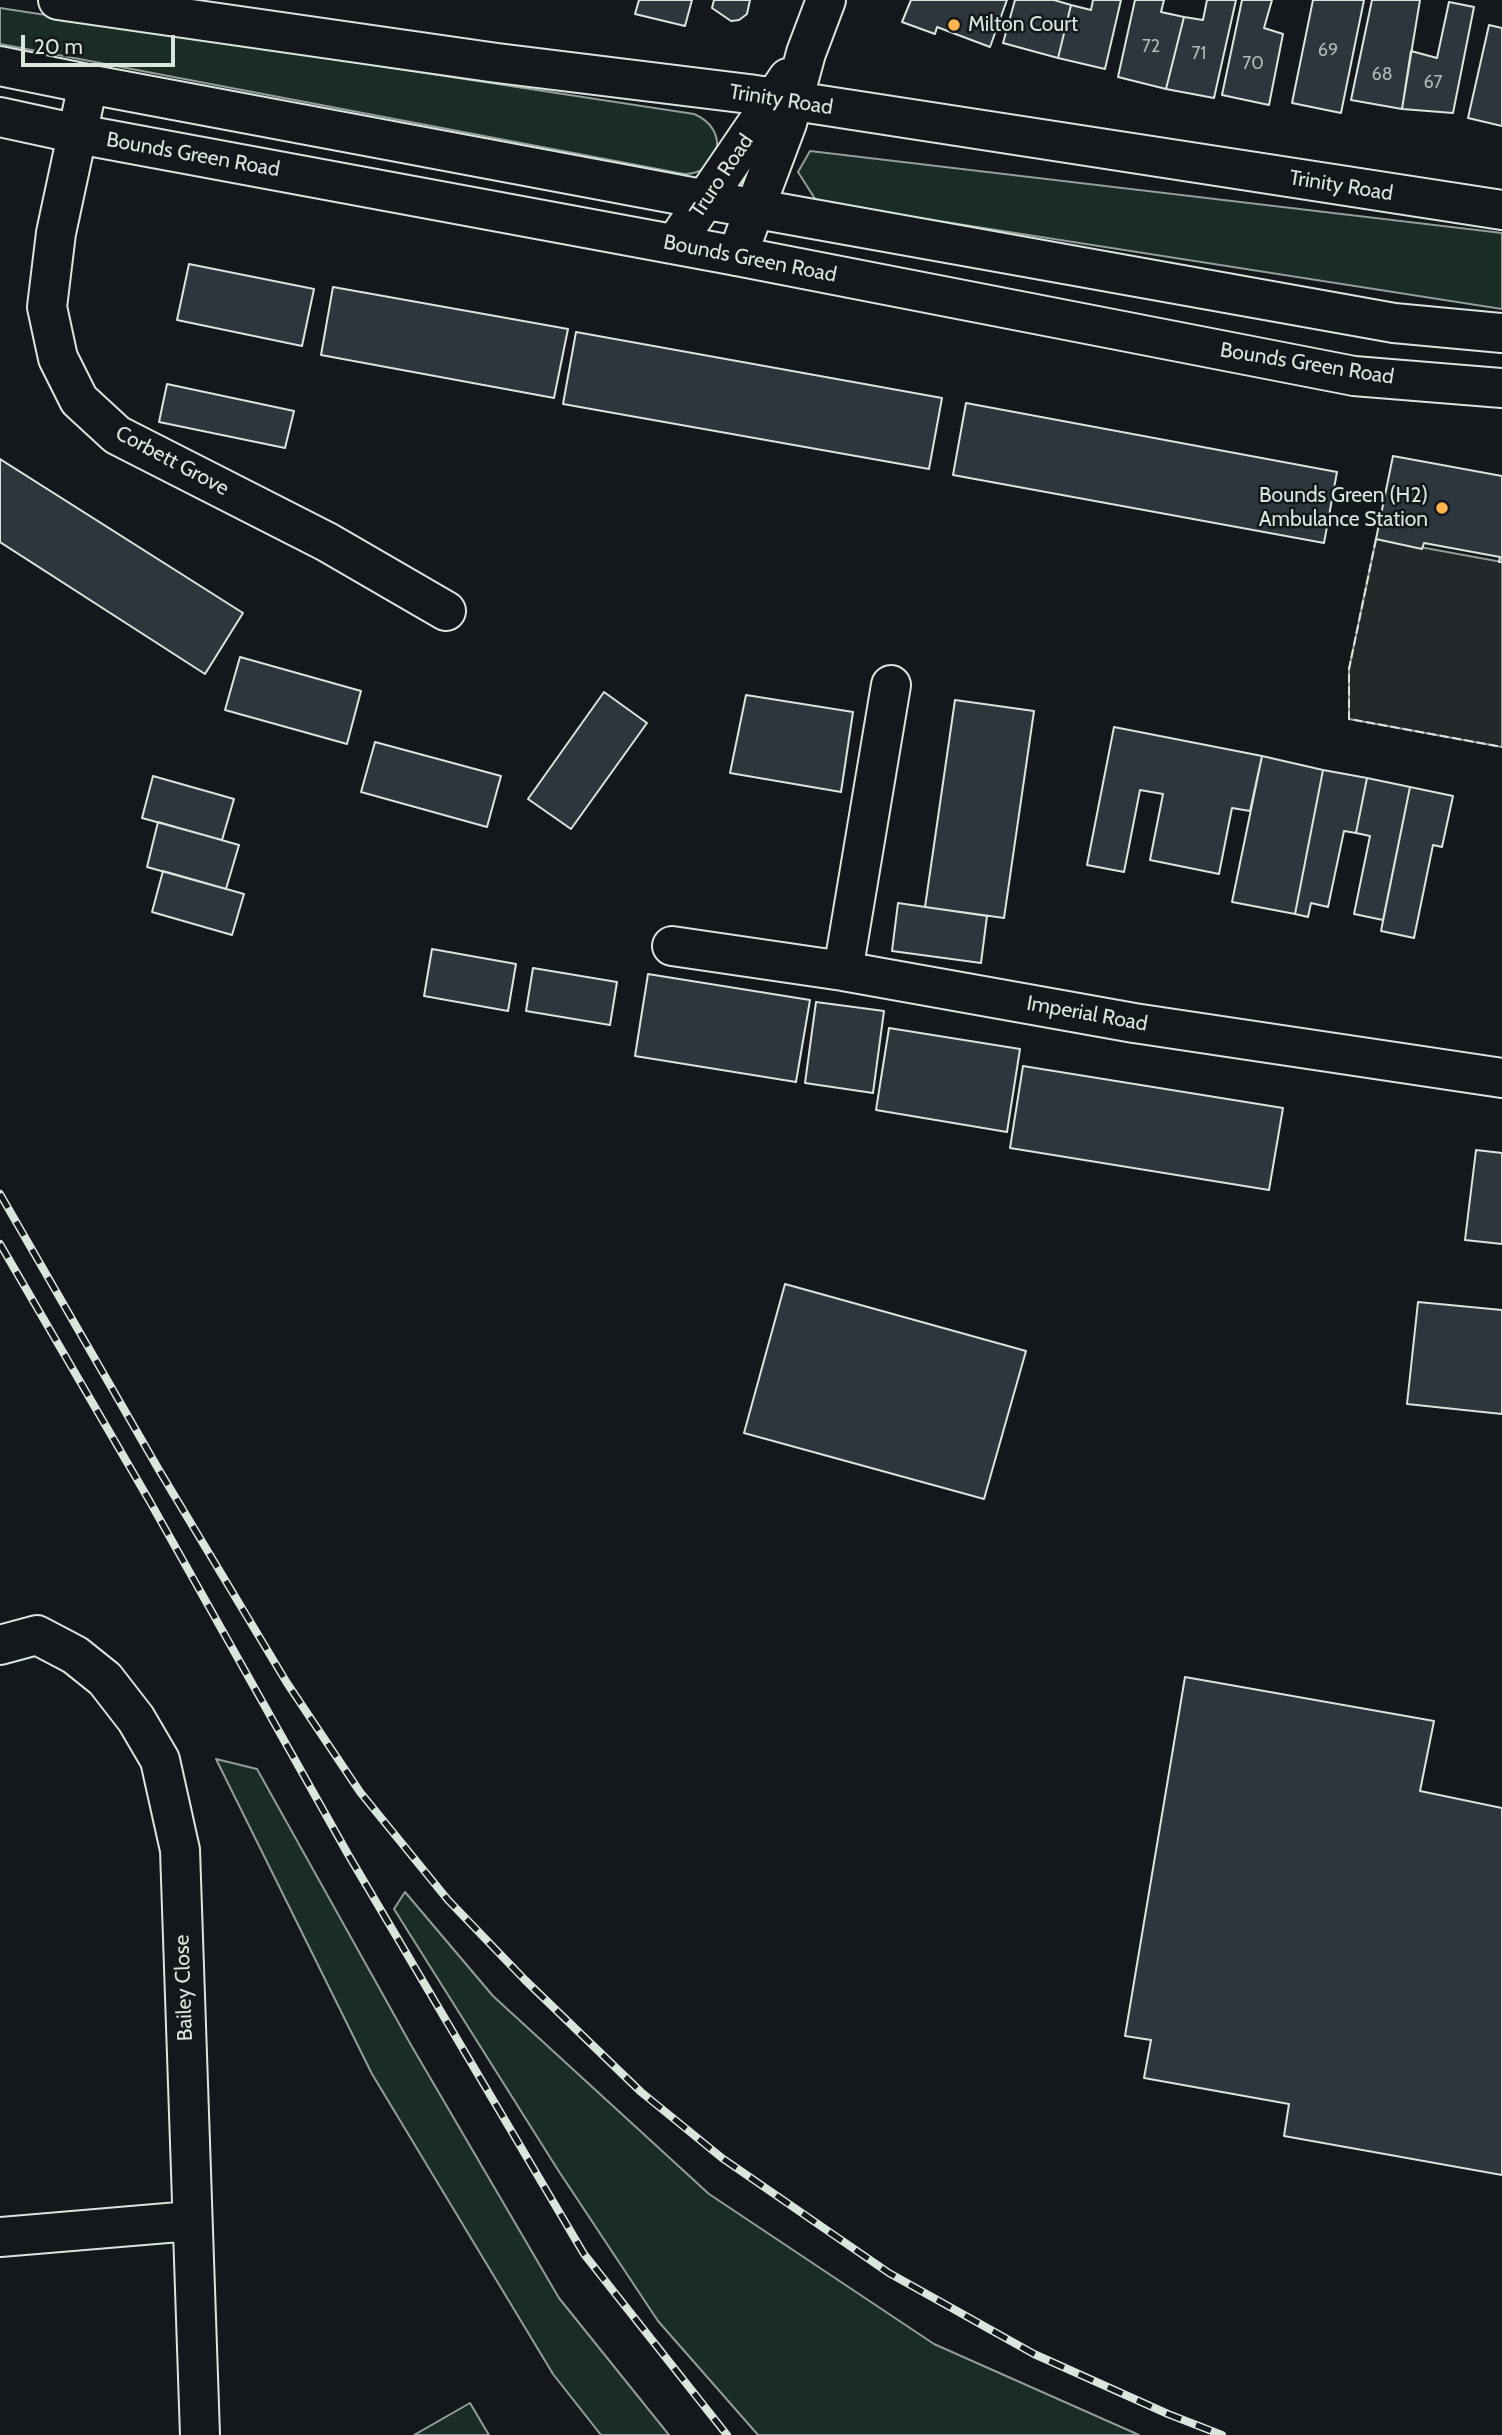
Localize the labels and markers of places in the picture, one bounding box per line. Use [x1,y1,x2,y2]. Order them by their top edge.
place label: Milton Court [968,12,1078,38]
marker: Milton Court [946,17,962,33]
place label: Bounds Green (H2) Ambulance Station [1259,483,1428,533]
marker: Bounds Green (H2) Ambulance Station [1434,500,1450,516]

